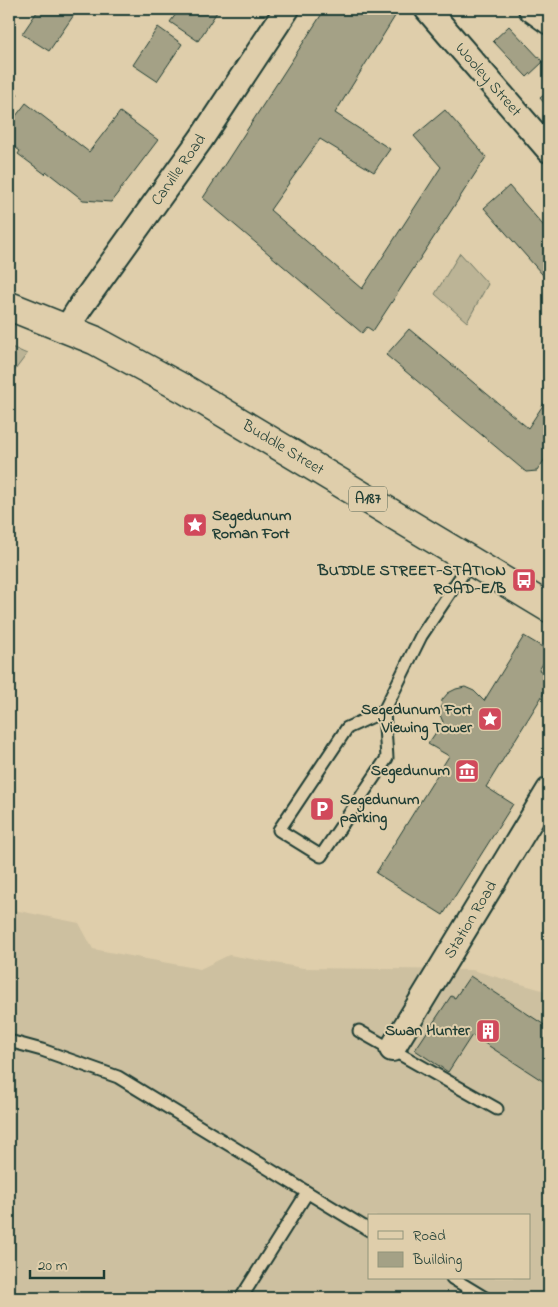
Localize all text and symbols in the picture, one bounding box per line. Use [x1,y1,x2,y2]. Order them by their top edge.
street label: Wooley Street [449,38,528,123]
street label: Carville Road [145,129,213,211]
street label: Buddle Street [237,413,329,482]
road number: A187 [349,486,387,512]
place label: Segedunum Roman Fort [211,504,292,546]
place icon: Segedunum Roman Fort [182,512,208,538]
place label: BUDDLE STREET-STATION ROAD-E/B [317,559,506,601]
bus stop icon: BUDDLE STREET-STATION ROAD-E/B [511,567,537,593]
place label: Segedunum Fort Viewing Tower [361,698,473,741]
place icon: Segedunum Fort Viewing Tower [477,706,503,732]
museum icon: Segedunum [454,758,480,784]
place label: Segedunum [371,759,451,784]
place label: Segedunum parking [340,788,420,831]
parking icon: Segedunum parking [309,796,335,822]
street label: Station Road [438,876,504,964]
building icon: Swan Hunter [475,1018,501,1044]
place label: Swan Hunter [385,1019,471,1043]
legend [368,1214,530,1280]
text: Road [413,1225,446,1247]
scale bar [30,1247,104,1279]
text: Building [412,1249,462,1272]
text: 20 m [38,1255,68,1277]

